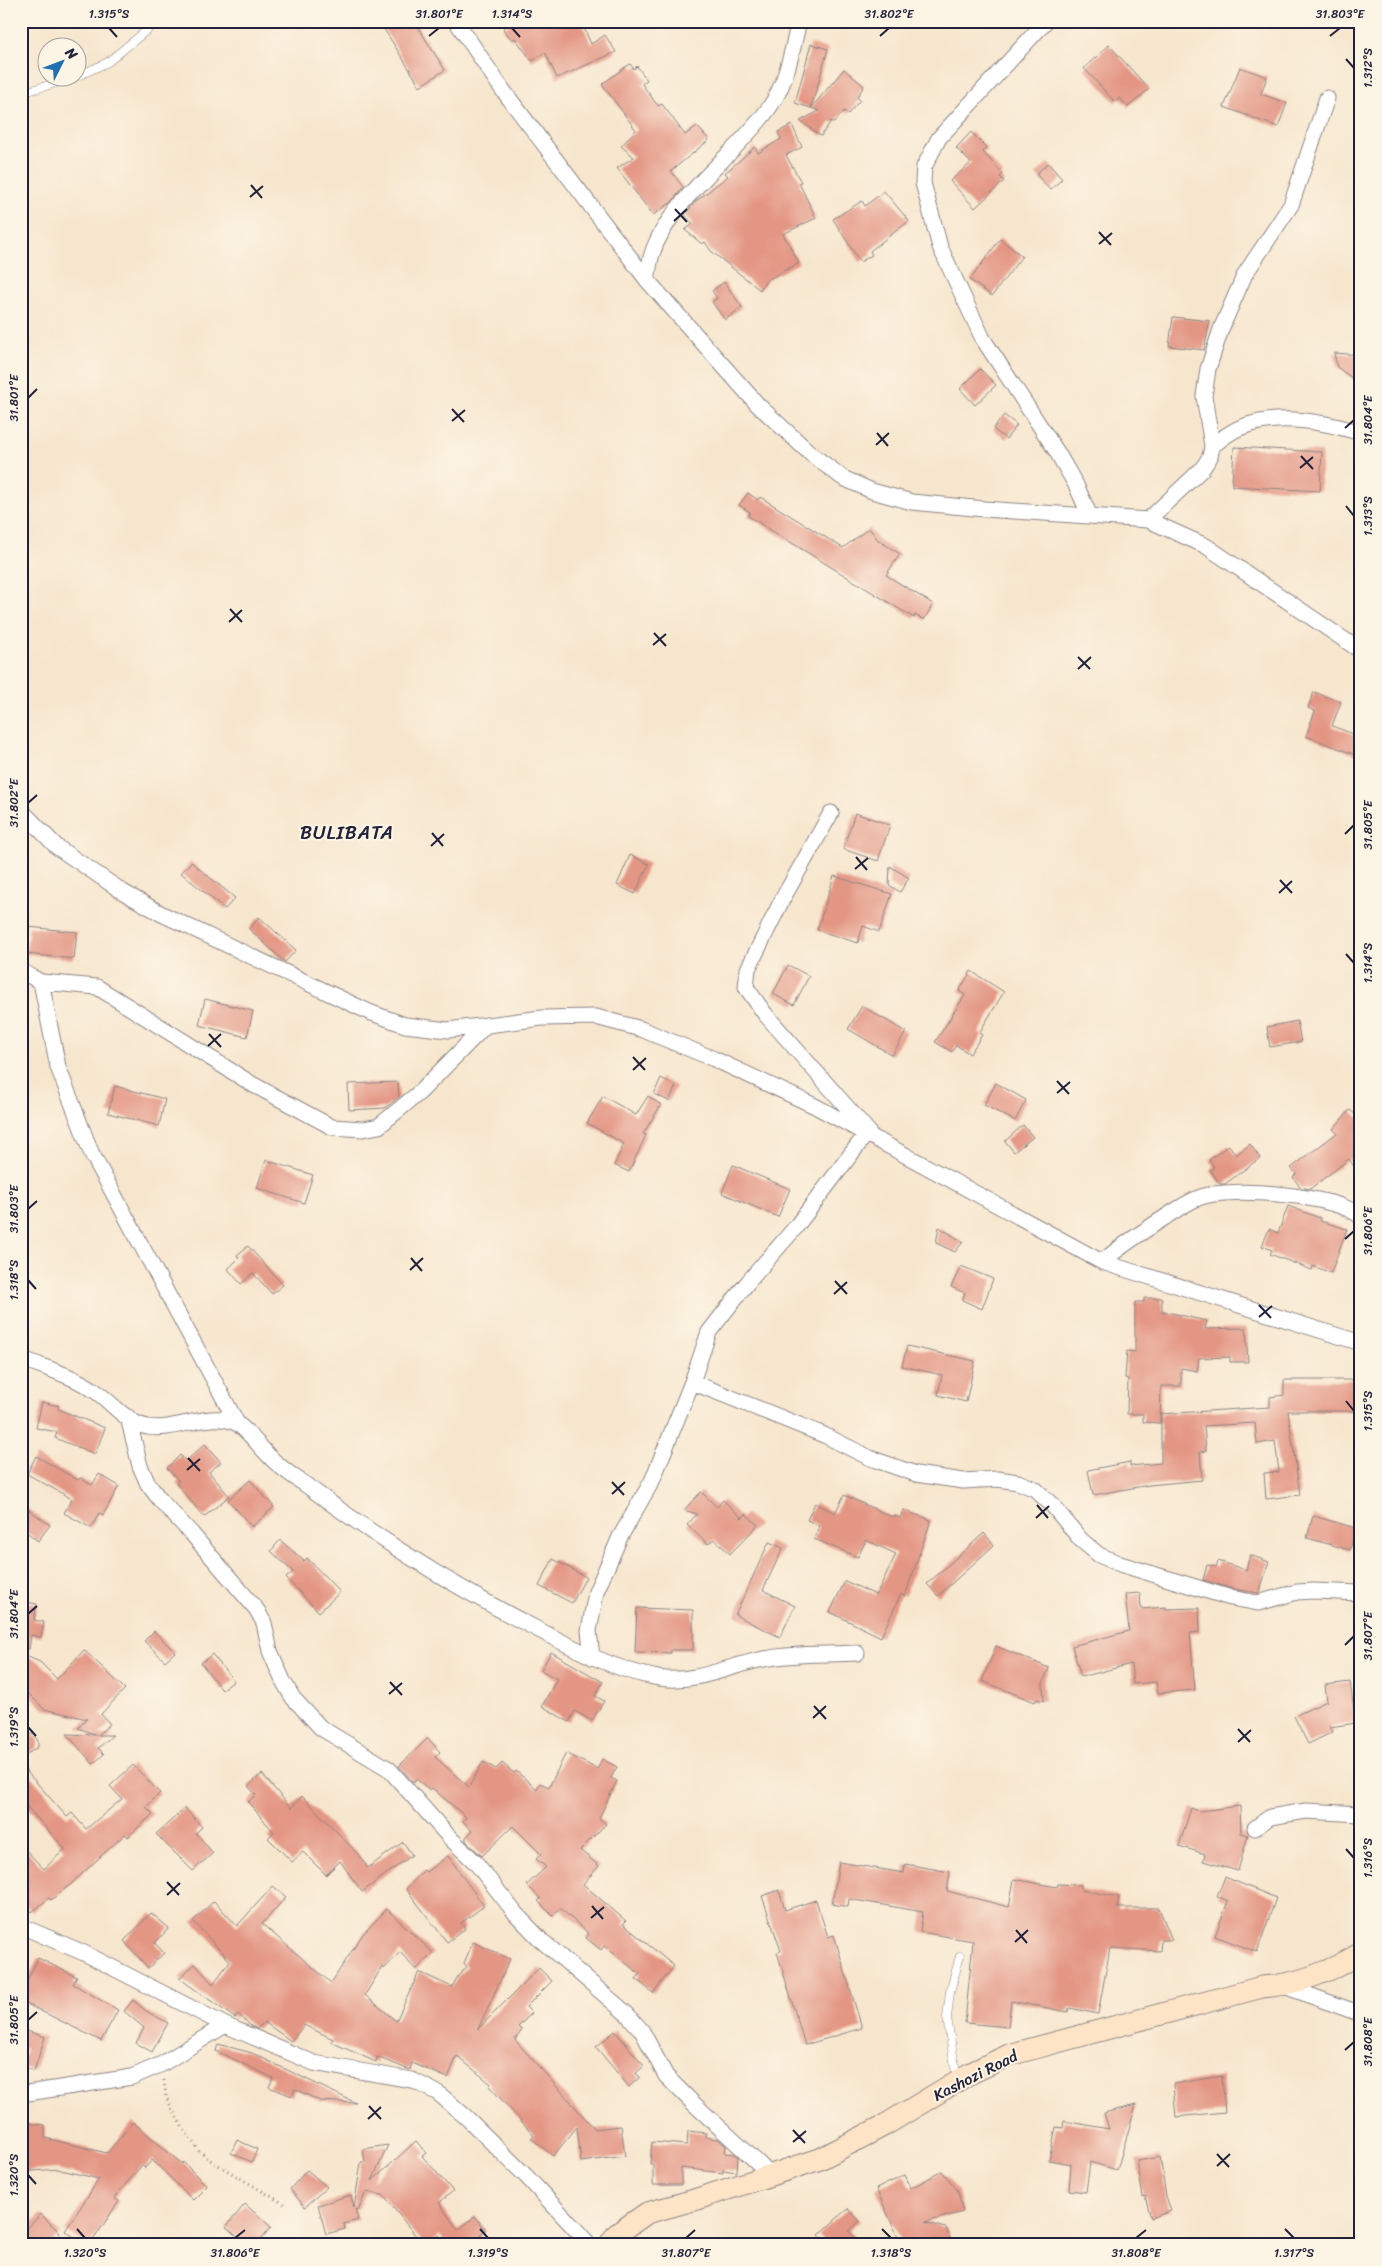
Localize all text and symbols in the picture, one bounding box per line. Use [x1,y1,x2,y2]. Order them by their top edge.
text: 1.315°S [89,3,130,25]
text: 31.801°E [415,3,464,25]
text: 1.314°S [492,3,533,25]
text: 31.802°E [865,3,915,25]
text: 31.803°E [1316,3,1366,25]
north arrow [38,38,88,88]
text: N [58,41,84,66]
text: 1.312°S [1357,47,1379,88]
text: 31.801°E [3,373,25,422]
text: 31.804°E [1357,394,1379,445]
text: 1.313°S [1357,496,1379,536]
text: 31.802°E [3,777,25,827]
text: 31.805°E [1357,799,1379,850]
district label: BULIBATA [300,816,394,849]
text: 1.314°S [1357,942,1379,983]
text: 31.803°E [3,1183,25,1233]
text: 31.806°E [1357,1205,1379,1255]
text: 1.318°S [3,1259,25,1300]
text: 1.315°S [1357,1390,1379,1431]
text: 31.804°E [3,1588,25,1639]
text: 31.807°E [1357,1610,1379,1660]
text: 1.319°S [3,1706,25,1747]
text: 1.316°S [1357,1838,1379,1878]
text: 31.805°E [3,1994,25,2045]
text: 31.808°E [1357,2016,1379,2067]
street label: Kashozi Road [928,2041,1024,2109]
text: 1.320°S [3,2153,25,2196]
text: 1.320°S [64,2242,107,2264]
text: 31.806°E [211,2242,261,2264]
text: 1.319°S [468,2242,509,2264]
text: 31.807°E [662,2242,712,2264]
text: 1.318°S [871,2242,912,2264]
text: 31.808°E [1111,2242,1162,2264]
text: 1.317°S [1274,2242,1314,2264]

